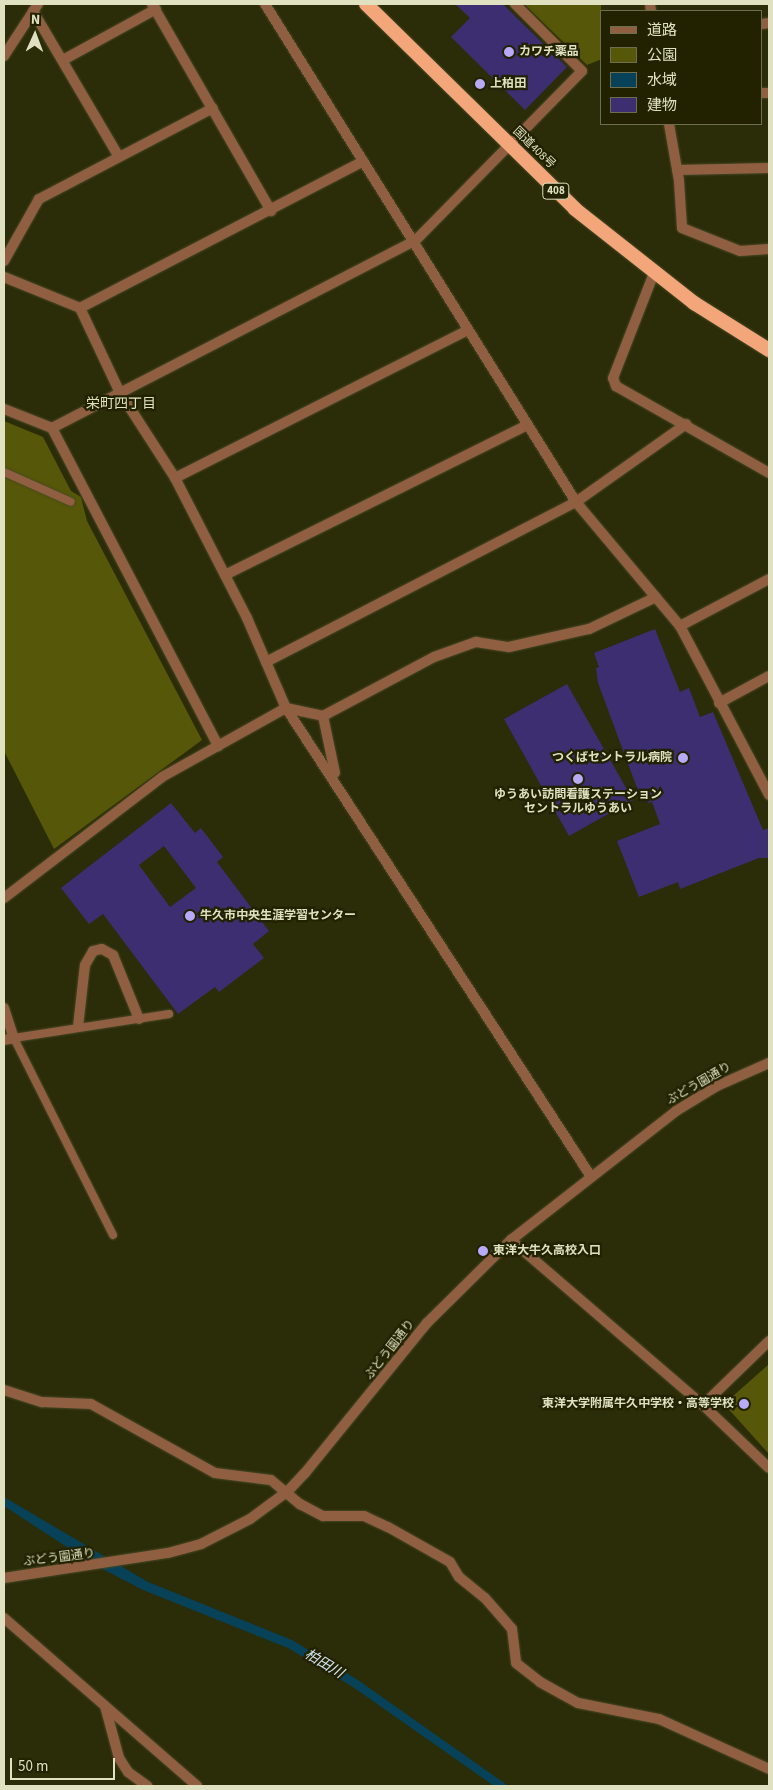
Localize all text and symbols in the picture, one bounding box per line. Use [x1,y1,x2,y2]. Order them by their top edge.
north arrow [10,10,60,60]
text: N [31,10,41,30]
legend [600,10,763,125]
text: 道路 [647,20,677,41]
place label: カワチ薬品 [519,45,579,59]
text: 公園 [647,45,677,66]
marker: カワチ薬品 [503,46,515,58]
text: 水域 [647,70,677,91]
place label: 上柏田 [490,77,526,91]
marker: 上柏田 [474,78,486,90]
text: 建物 [647,95,677,116]
street label: 国道408号 [510,124,558,172]
road number: 408 [542,182,570,200]
district label: 栄町四丁目 [86,396,156,412]
place label: つくばセントラル病院 [552,751,672,765]
marker: つくばセントラル病院 [676,751,690,765]
marker: ゆうあい訪問看護ステーション セントラルゆうあい [571,772,585,786]
place label: ゆうあい訪問看護ステーション セントラルゆうあい [494,788,662,816]
place label: 牛久市中央生涯学習センター [200,909,356,923]
marker: 牛久市中央生涯学習センター [184,910,196,922]
street label: ぶどう園通り [664,1060,734,1108]
place label: 東洋大牛久高校入口 [493,1244,601,1258]
marker: 東洋大牛久高校入口 [477,1245,489,1257]
street label: ぶどう園通り [362,1317,418,1383]
place label: 東洋大学附属牛久中学校・高等学校 [542,1397,734,1411]
marker: 東洋大学附属牛久中学校・高等学校 [738,1398,750,1410]
street label: ぶどう園通り [22,1546,96,1570]
water label: 柏田川 [302,1646,346,1682]
scale bar [12,1748,118,1780]
text: 50 m [18,1756,48,1777]

